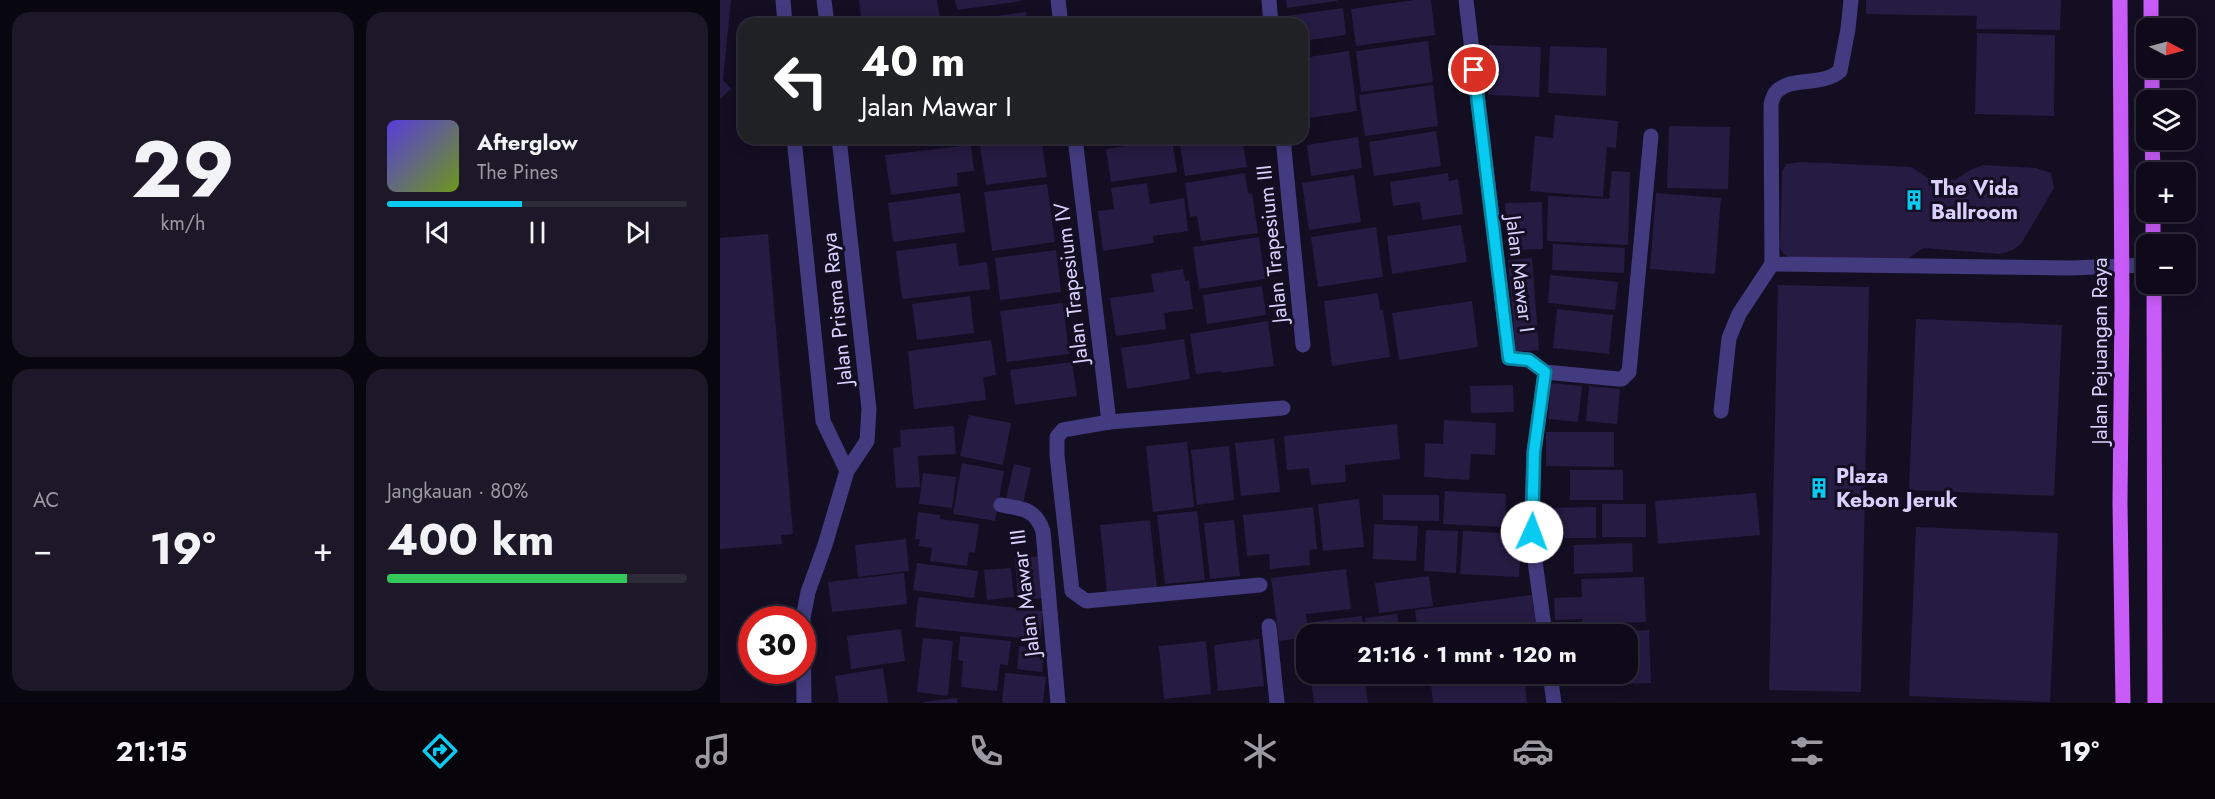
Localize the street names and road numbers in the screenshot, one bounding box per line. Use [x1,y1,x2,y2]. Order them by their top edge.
street label: Jalan Trapesium III [1249,164,1296,327]
street label: Jalan Trapesium IV [1046,201,1096,368]
street label: Jalan Mawar I [1498,211,1542,334]
street label: Jalan Prisma Raya [814,231,860,390]
street label: Jalan Pejuangan Raya [2085,258,2115,447]
street label: Jalan Mawar III [1002,528,1048,661]

